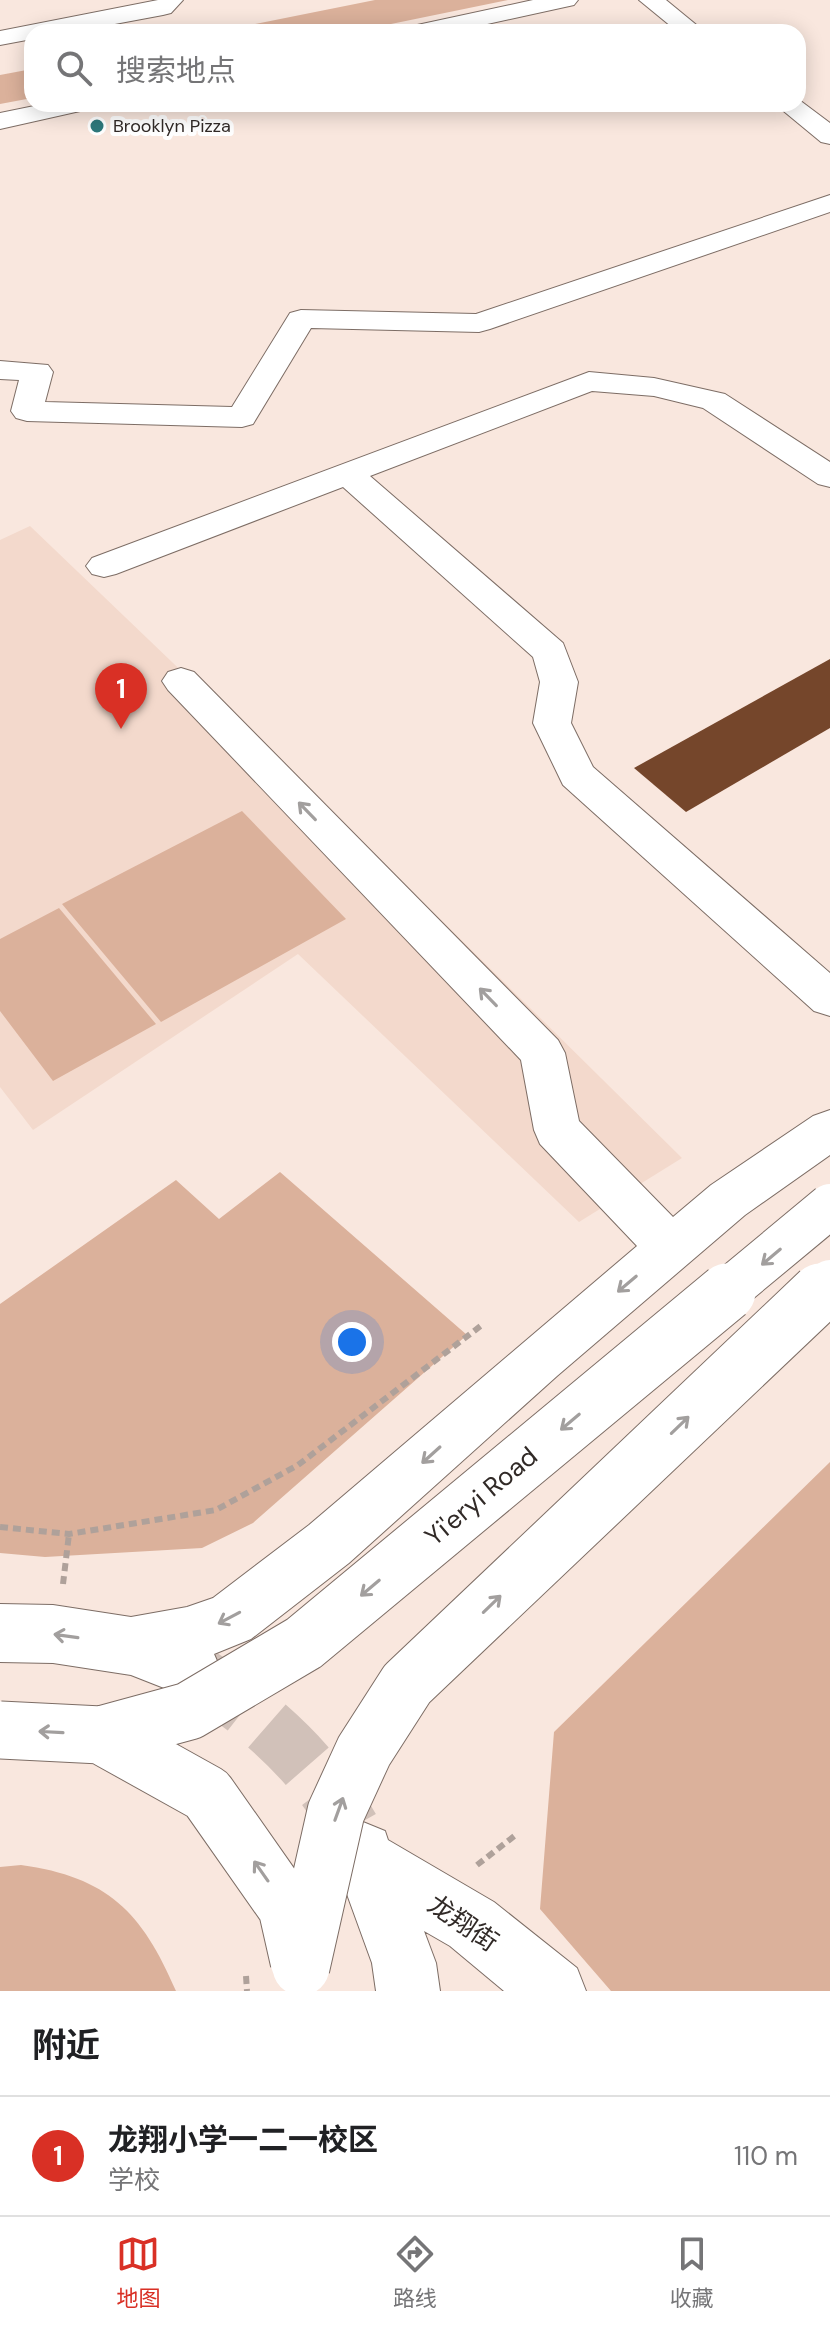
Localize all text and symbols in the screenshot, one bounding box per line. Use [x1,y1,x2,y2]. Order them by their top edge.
search box [24,24,806,112]
icon: search [52,46,96,90]
text: 搜索地点 [116,51,236,90]
place label: Brooklyn Pizza [113,114,231,138]
marker: Brooklyn Pizza [88,117,106,135]
pin: 1 [95,663,147,729]
one-way arrow [297,801,316,821]
one-way arrow [478,987,497,1007]
one-way arrow [761,1248,782,1266]
one-way arrow [617,1275,638,1293]
your location [332,1322,372,1362]
one-way arrow [560,1413,581,1431]
one-way arrow [670,1415,690,1434]
street label: Yi'eryi Road [418,1439,544,1553]
one-way arrow [421,1445,441,1463]
one-way arrow [360,1579,381,1597]
one-way arrow [482,1594,502,1613]
one-way arrow [218,1610,241,1626]
one-way arrow [53,1628,79,1643]
one-way arrow [38,1725,65,1740]
one-way arrow [333,1797,347,1822]
one-way arrow [253,1860,269,1882]
street label: 龙翔街 [421,1887,505,1959]
text: 附近 [32,2023,100,2068]
text: 龙翔小学一二一校区 [108,2120,378,2159]
text: 1 [53,2139,63,2173]
text: 110 m [734,2139,798,2173]
text: 学校 [108,2163,160,2197]
tab: 地图 [116,2232,160,2313]
tab: 路线 [393,2232,437,2313]
tab: 收藏 [670,2232,714,2313]

